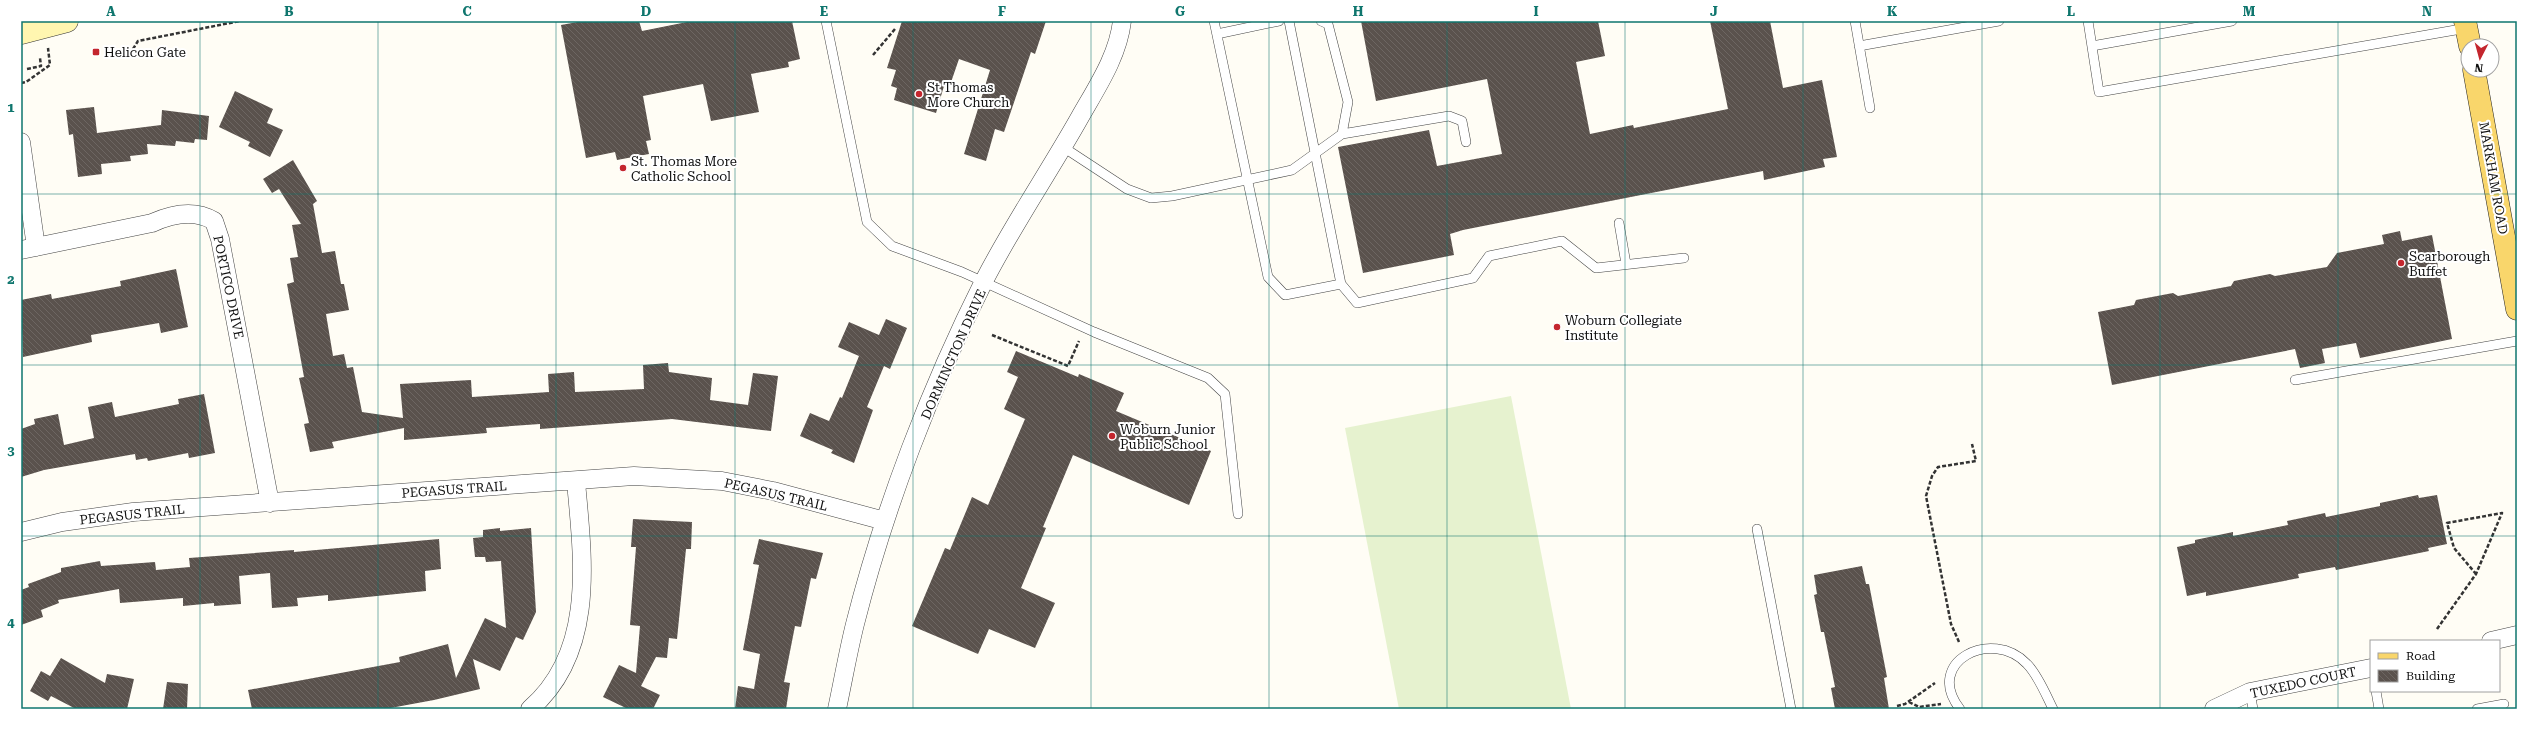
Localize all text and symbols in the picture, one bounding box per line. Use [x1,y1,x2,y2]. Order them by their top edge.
text: A [106,4,116,19]
text: B [284,4,294,19]
text: C [462,4,472,19]
text: D [641,4,651,19]
text: E [820,4,828,19]
text: F [998,4,1006,19]
text: G [1175,4,1185,19]
text: H [1353,4,1364,19]
text: I [1533,4,1539,19]
text: J [1710,4,1718,19]
text: K [1887,4,1898,19]
text: L [2067,4,2075,19]
text: M [2243,4,2256,19]
text: N [2422,4,2432,19]
north arrow [2460,38,2500,78]
place label: Helicon Gate [104,45,186,60]
marker: Helicon Gate [91,47,101,57]
text: N [2474,60,2484,74]
place label: St Thomas More Church [927,80,1010,110]
marker: St Thomas More Church [914,89,924,99]
text: 1 [7,100,15,115]
street label: MARKHAM ROAD [2476,121,2511,235]
place label: St. Thomas More Catholic School [631,154,737,184]
marker: St. Thomas More Catholic School [618,163,628,173]
street label: PORTICO DRIVE [210,234,247,340]
place label: Scarborough Buffet [2409,249,2491,279]
marker: Scarborough Buffet [2396,258,2406,268]
text: 2 [7,272,15,287]
street label: DORMINGTON DRIVE [918,287,989,422]
place label: Woburn Collegiate Institute [1565,313,1682,343]
marker: Woburn Collegiate Institute [1552,322,1562,332]
place label: Woburn Junior Public School [1120,422,1216,452]
marker: Woburn Junior Public School [1107,431,1117,441]
text: 3 [7,443,15,458]
street label: PEGASUS TRAIL [723,475,829,514]
street label: PEGASUS TRAIL [401,478,507,501]
street label: PEGASUS TRAIL [79,502,185,527]
text: 4 [7,615,15,630]
legend [2370,640,2500,692]
text: Road [2406,649,2436,663]
street label: TUXEDO COURT [2249,664,2358,701]
text: Building [2406,669,2455,683]

